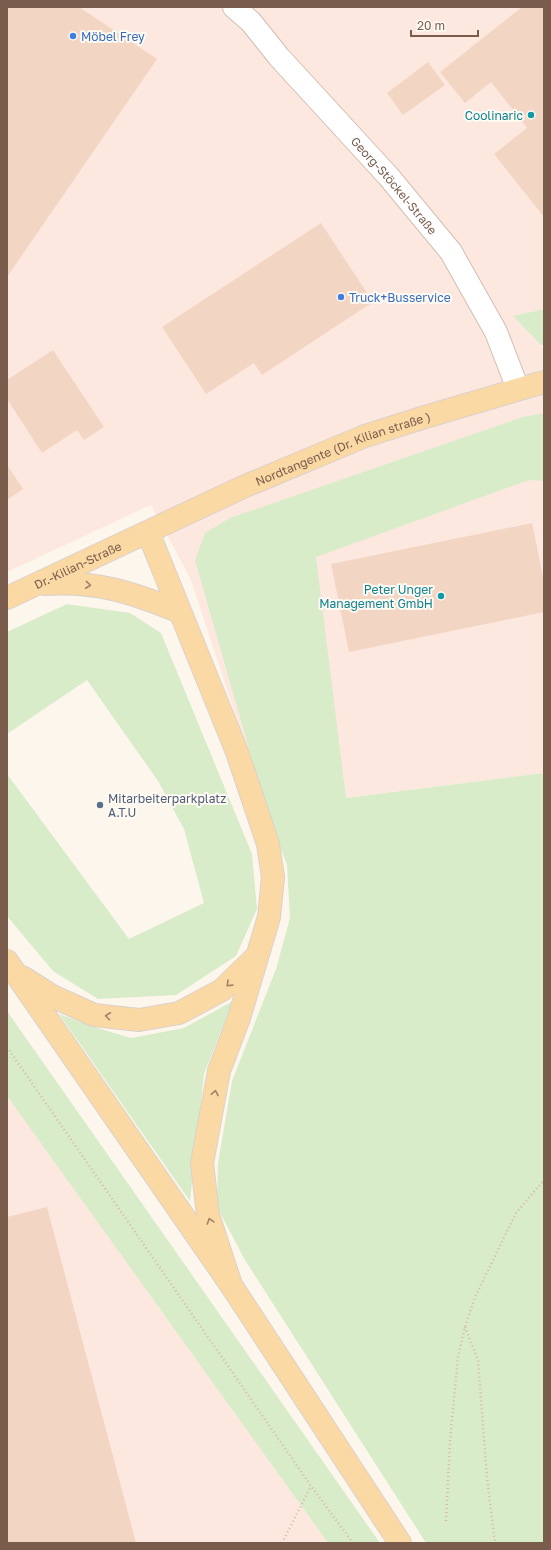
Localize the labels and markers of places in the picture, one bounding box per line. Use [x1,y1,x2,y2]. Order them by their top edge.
place label: Möbel Frey [81,29,145,44]
marker: Möbel Frey [68,31,78,41]
place label: Coolinaric [465,108,523,123]
marker: Coolinaric [526,110,536,120]
place label: Truck+Busservice [349,290,451,305]
marker: Truck+Busservice [336,292,346,302]
place label: Peter Unger Management GmbH [319,582,433,611]
marker: Peter Unger Management GmbH [436,591,446,601]
place label: Mitarbeiterparkplatz A.T.U [108,791,226,820]
marker: Mitarbeiterparkplatz A.T.U [95,800,105,810]

